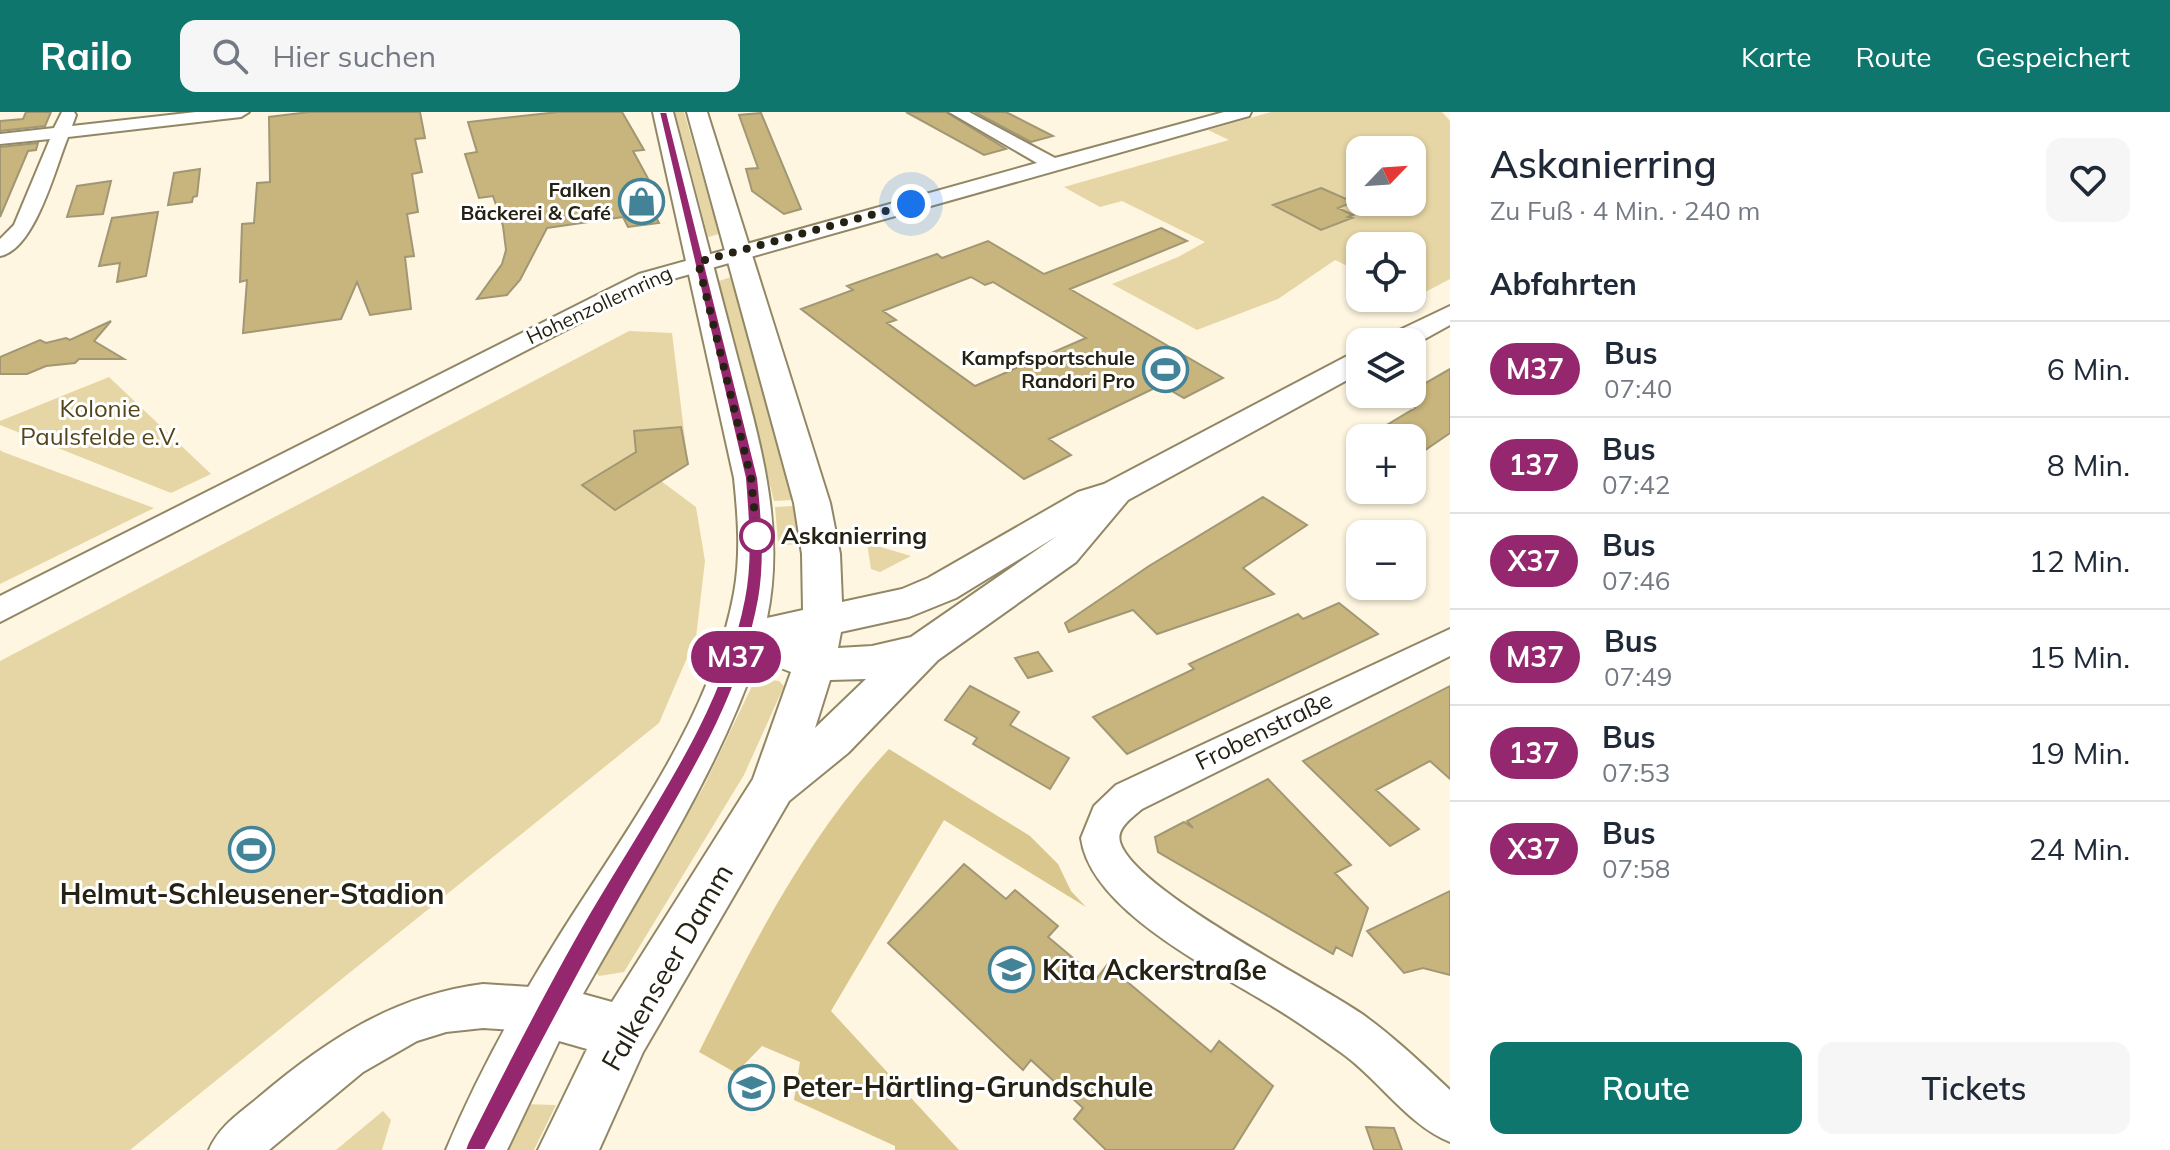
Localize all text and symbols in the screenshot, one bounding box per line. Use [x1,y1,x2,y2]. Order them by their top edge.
search box [180,20,740,92]
text: Railo [40,32,132,80]
icon: search [208,34,252,78]
text: Hier suchen [272,37,436,75]
text: Karte [1741,39,1811,74]
text: Route [1855,39,1932,74]
text: Gespeichert [1976,39,2130,74]
north arrow [1346,136,1426,216]
map controls [1346,136,1426,600]
button: heart [2046,138,2130,222]
text: Askanierring [1490,140,1717,188]
place label: Falken Bäckerei & Café [461,177,611,225]
shop icon: Falken Bäckerei & Café [618,178,666,226]
your location [891,184,931,224]
text: Zu Fuß · 4 Min. · 240 m [1490,194,1760,227]
button: locate [1346,232,1426,312]
street label: Hohenzollernring [522,260,676,349]
text: Abfahrten [1490,265,1637,303]
button: layers [1346,328,1426,408]
text: Bus [1604,334,1658,372]
place label: Kampfsportschule Randori Pro [961,345,1135,393]
sports icon: Kampfsportschule Randori Pro [1142,346,1190,394]
text: 6 Min. [2047,350,2130,388]
text: M37 [1506,351,1564,386]
text: 07:40 [1604,372,1672,405]
park label: Kolonie Paulsfelde e.V. [20,393,180,451]
button: + [1346,424,1426,504]
text: Bus [1602,430,1656,468]
text: 8 Min. [2047,446,2130,484]
text: 137 [1509,447,1559,482]
text: 07:42 [1602,468,1670,501]
marker: Askanierring [740,519,774,553]
place label: Askanierring [781,520,927,550]
button: − [1346,520,1426,600]
text: Bus [1602,526,1656,564]
text: 12 Min. [2029,542,2130,580]
text: X37 [1508,543,1560,578]
text: 07:46 [1602,564,1670,597]
text: Bus [1604,622,1658,660]
line badge: M37 [690,631,782,683]
text: 15 Min. [2029,638,2130,676]
text: M37 [707,639,765,674]
text: M37 [1506,639,1564,674]
text: 07:49 [1604,660,1672,693]
street label: Frobenstraße [1190,684,1337,776]
text: Bus [1602,718,1656,756]
text: 19 Min. [2029,734,2130,772]
text: 137 [1509,735,1559,770]
text: 07:53 [1602,756,1670,789]
text: Bus [1602,814,1656,852]
sports icon: Helmut-Schleusener-Stadion [228,825,276,873]
text: 24 Min. [2029,830,2130,868]
text: X37 [1508,831,1560,866]
text: 07:58 [1602,852,1670,885]
street label: Falkenseer Damm [593,857,740,1076]
place label: Helmut-Schleusener-Stadion [60,876,444,911]
school or university icon: Kita Ackerstraße [987,946,1035,994]
place label: Kita Ackerstraße [1042,952,1267,987]
button: Route [1490,1042,1802,1134]
button: Tickets [1818,1042,2130,1134]
school or university icon: Peter-Härtling-Grundschule [727,1063,775,1111]
place label: Peter-Härtling-Grundschule [782,1069,1153,1104]

